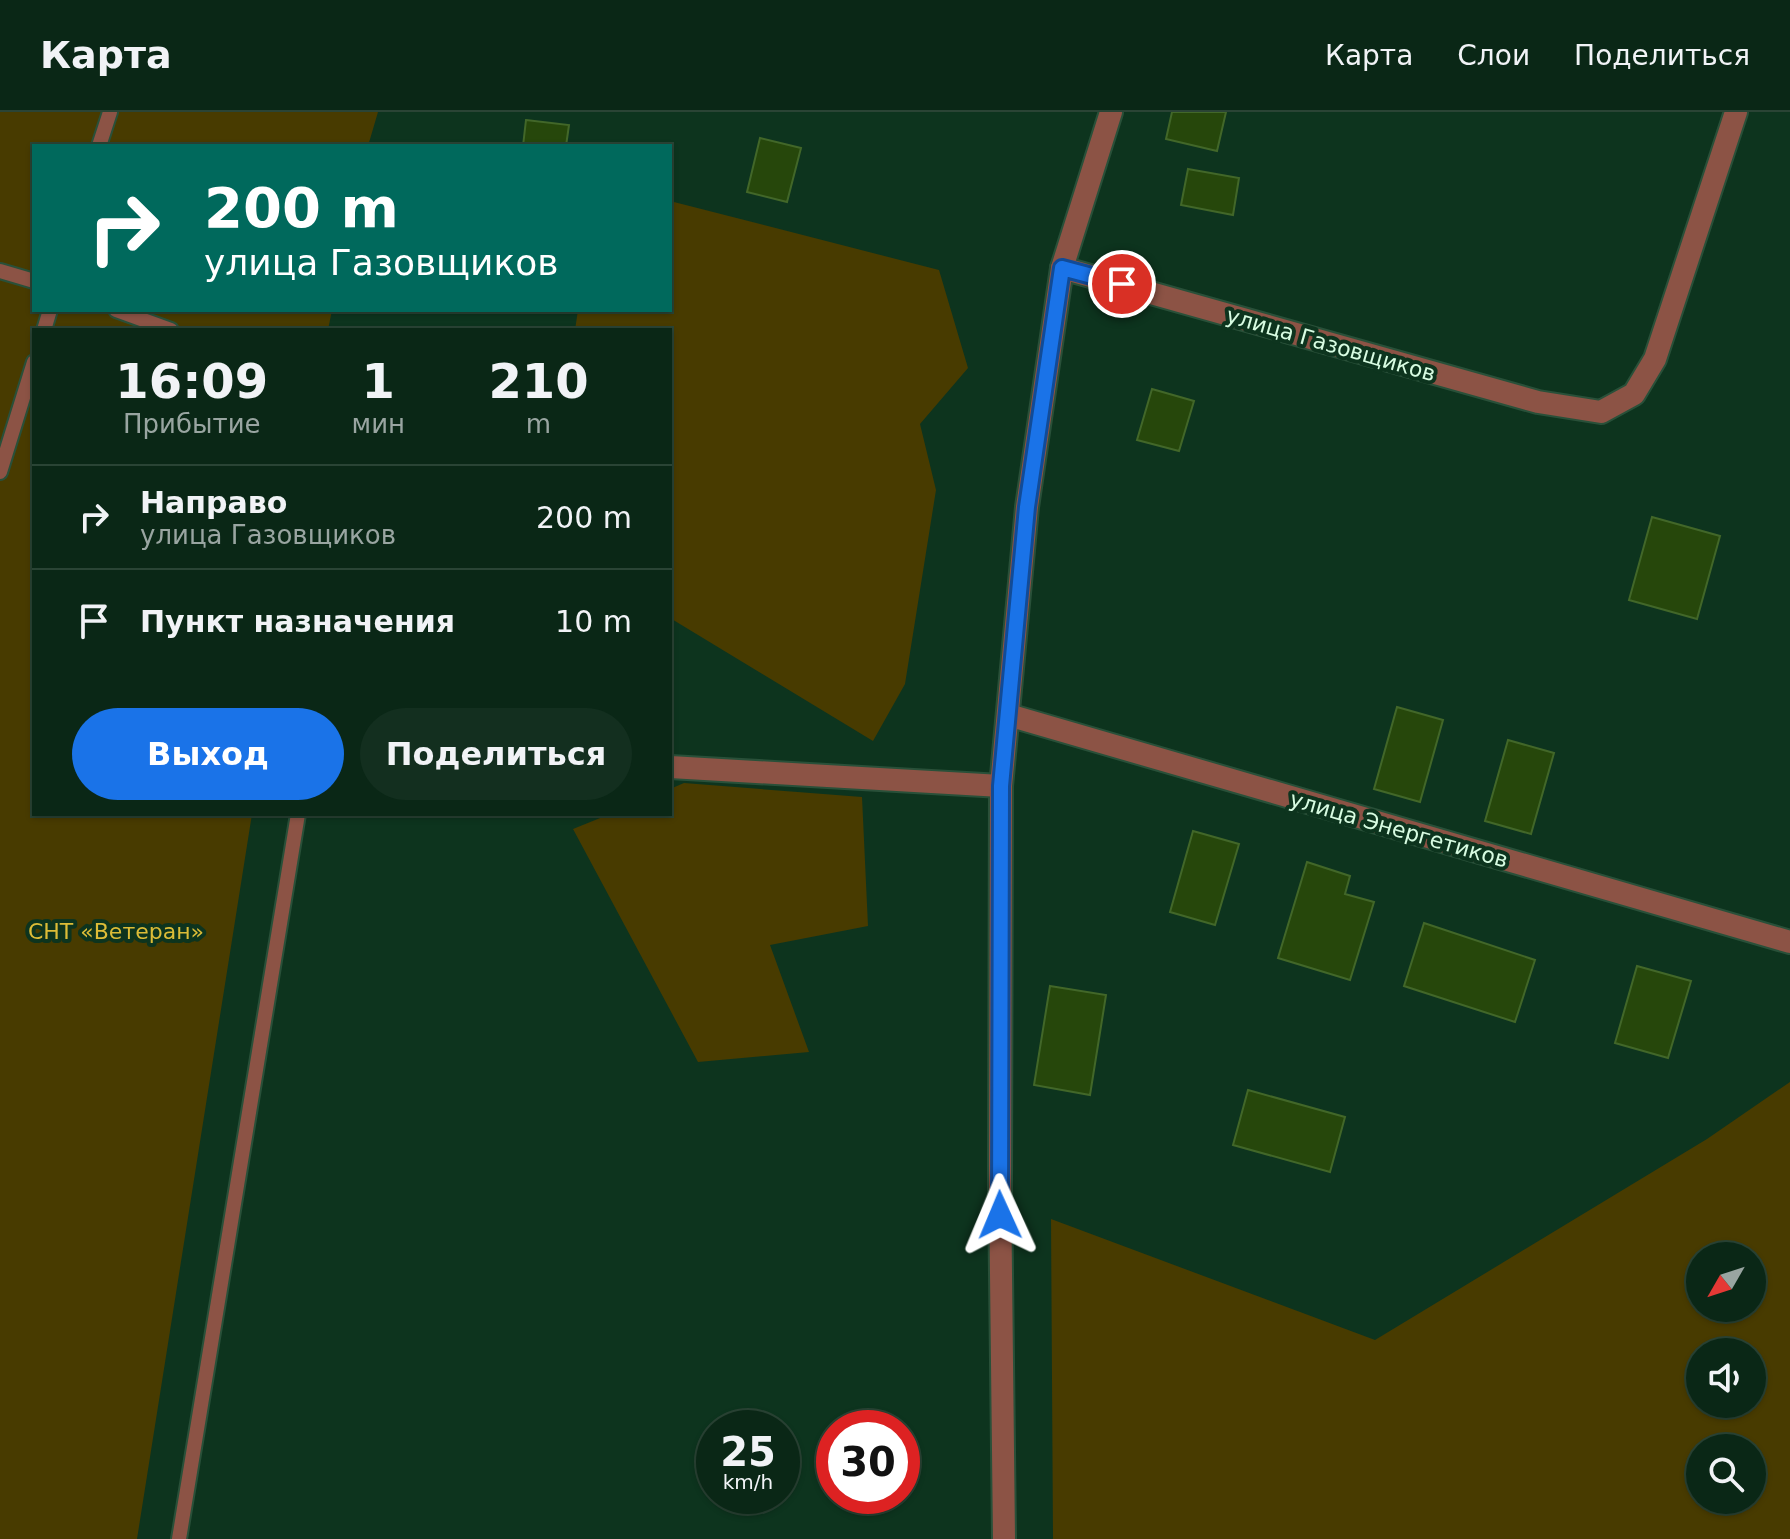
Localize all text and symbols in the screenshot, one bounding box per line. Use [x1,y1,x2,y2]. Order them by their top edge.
text: Карта [40,33,172,77]
text: Карта [1325,39,1413,72]
text: Слои [1457,39,1530,72]
text: Поделиться [1574,39,1750,72]
text: 200 m [204,175,399,240]
icon: right [72,176,176,280]
text: улица Газовщиков [204,242,558,283]
pin [1088,250,1156,318]
icon: arrive [1100,262,1144,306]
street label: улица Газовщиков [1223,303,1438,386]
text: 16:09 [115,353,268,409]
text: 1 [362,353,395,409]
text: 210 [488,353,589,409]
text: Прибытие [123,409,261,439]
text: мин [352,409,405,439]
text: m [526,409,551,439]
text: Направо [140,485,287,520]
icon: right [72,495,116,539]
text: 200 m [536,500,632,535]
text: улица Газовщиков [140,520,396,550]
icon: arrive [72,599,116,643]
text: Пункт назначения [140,604,455,639]
text: 10 m [555,604,632,639]
button: Выход [72,708,344,800]
button: Поделиться [360,708,632,800]
street label: улица Энергетиков [1287,786,1511,873]
park label: СНТ «Ветеран» [28,919,204,944]
position arrow [958,1173,1042,1257]
north arrow [1686,1242,1766,1322]
map controls [1686,1242,1766,1514]
button: sound [1686,1338,1766,1418]
speed limit sign: 30 [816,1410,920,1514]
text: 25 [720,1429,776,1475]
button: search [1686,1434,1766,1514]
text: km/h [723,1470,773,1494]

